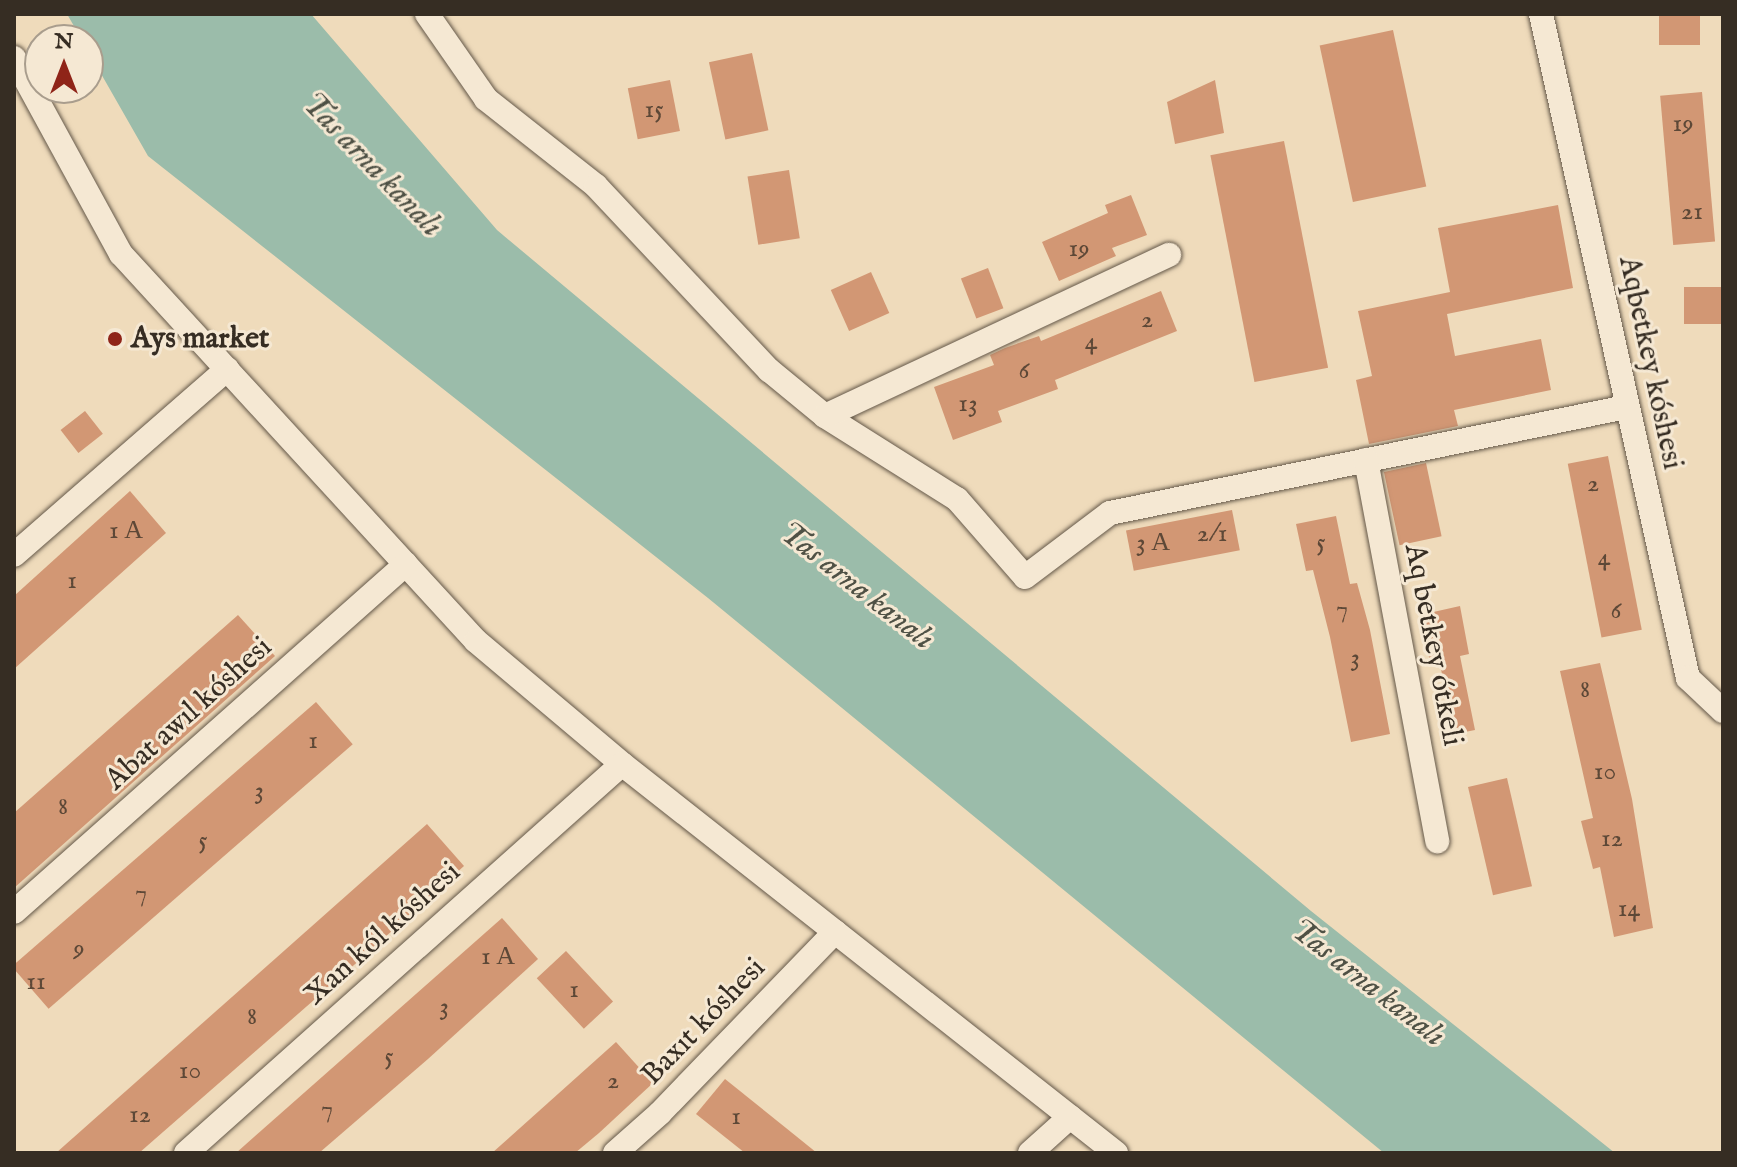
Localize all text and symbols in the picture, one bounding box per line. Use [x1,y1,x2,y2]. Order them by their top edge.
north arrow [24,24,104,104]
text: N [54,28,74,56]
water label: Tas arna kanalı [293,86,449,246]
house number: 15 [644,94,664,126]
house number: 19 [1672,108,1694,140]
house number: 21 [1681,196,1703,228]
house number: 19 [1068,233,1090,265]
street label: Aqbetkey kóshesi [1610,253,1690,473]
house number: 2 [1141,304,1153,336]
place label: Ays market [131,321,269,357]
house number: 4 [1085,326,1097,358]
marker: Ays market [106,330,124,348]
house number: 6 [1019,355,1029,387]
house number: 13 [958,388,978,420]
house number: 2 [1587,468,1599,500]
house number: 1 А [109,515,143,547]
water label: Tas arna kanalı [771,515,941,659]
house number: 2/1 [1197,518,1227,550]
house number: 3 А [1136,527,1170,559]
house number: 5 [1316,527,1326,559]
street label: Aq betkey ótkeli [1396,541,1470,749]
house number: 4 [1598,542,1610,574]
house number: 1 [67,565,77,597]
house number: 7 [1336,594,1348,626]
house number: 6 [1611,595,1621,627]
street label: Abat awıl kóshesi [98,630,280,798]
house number: 3 [1350,642,1360,674]
house number: 8 [1580,674,1590,706]
house number: 1 [308,725,318,757]
house number: 10 [1594,756,1616,788]
house number: 3 [254,775,264,807]
house number: 8 [58,791,68,823]
house number: 12 [1601,823,1623,855]
house number: 5 [198,825,208,857]
street label: Xan kól kóshesi [298,855,468,1013]
house number: 7 [135,878,147,910]
house number: 14 [1618,893,1640,925]
water label: Tas arna kanalı [1282,912,1452,1056]
house number: 9 [73,933,85,965]
house number: 1 А [481,941,515,973]
street label: Baxıt kóshesi [634,951,774,1093]
house number: 11 [26,966,46,998]
house number: 1 [569,974,579,1006]
house number: 3 [439,991,449,1023]
house number: 8 [247,1001,257,1033]
house number: 5 [384,1041,394,1073]
house number: 10 [179,1055,201,1087]
house number: 2 [607,1065,619,1097]
house number: 7 [321,1094,333,1126]
house number: 12 [129,1099,151,1131]
house number: 1 [731,1101,741,1133]

